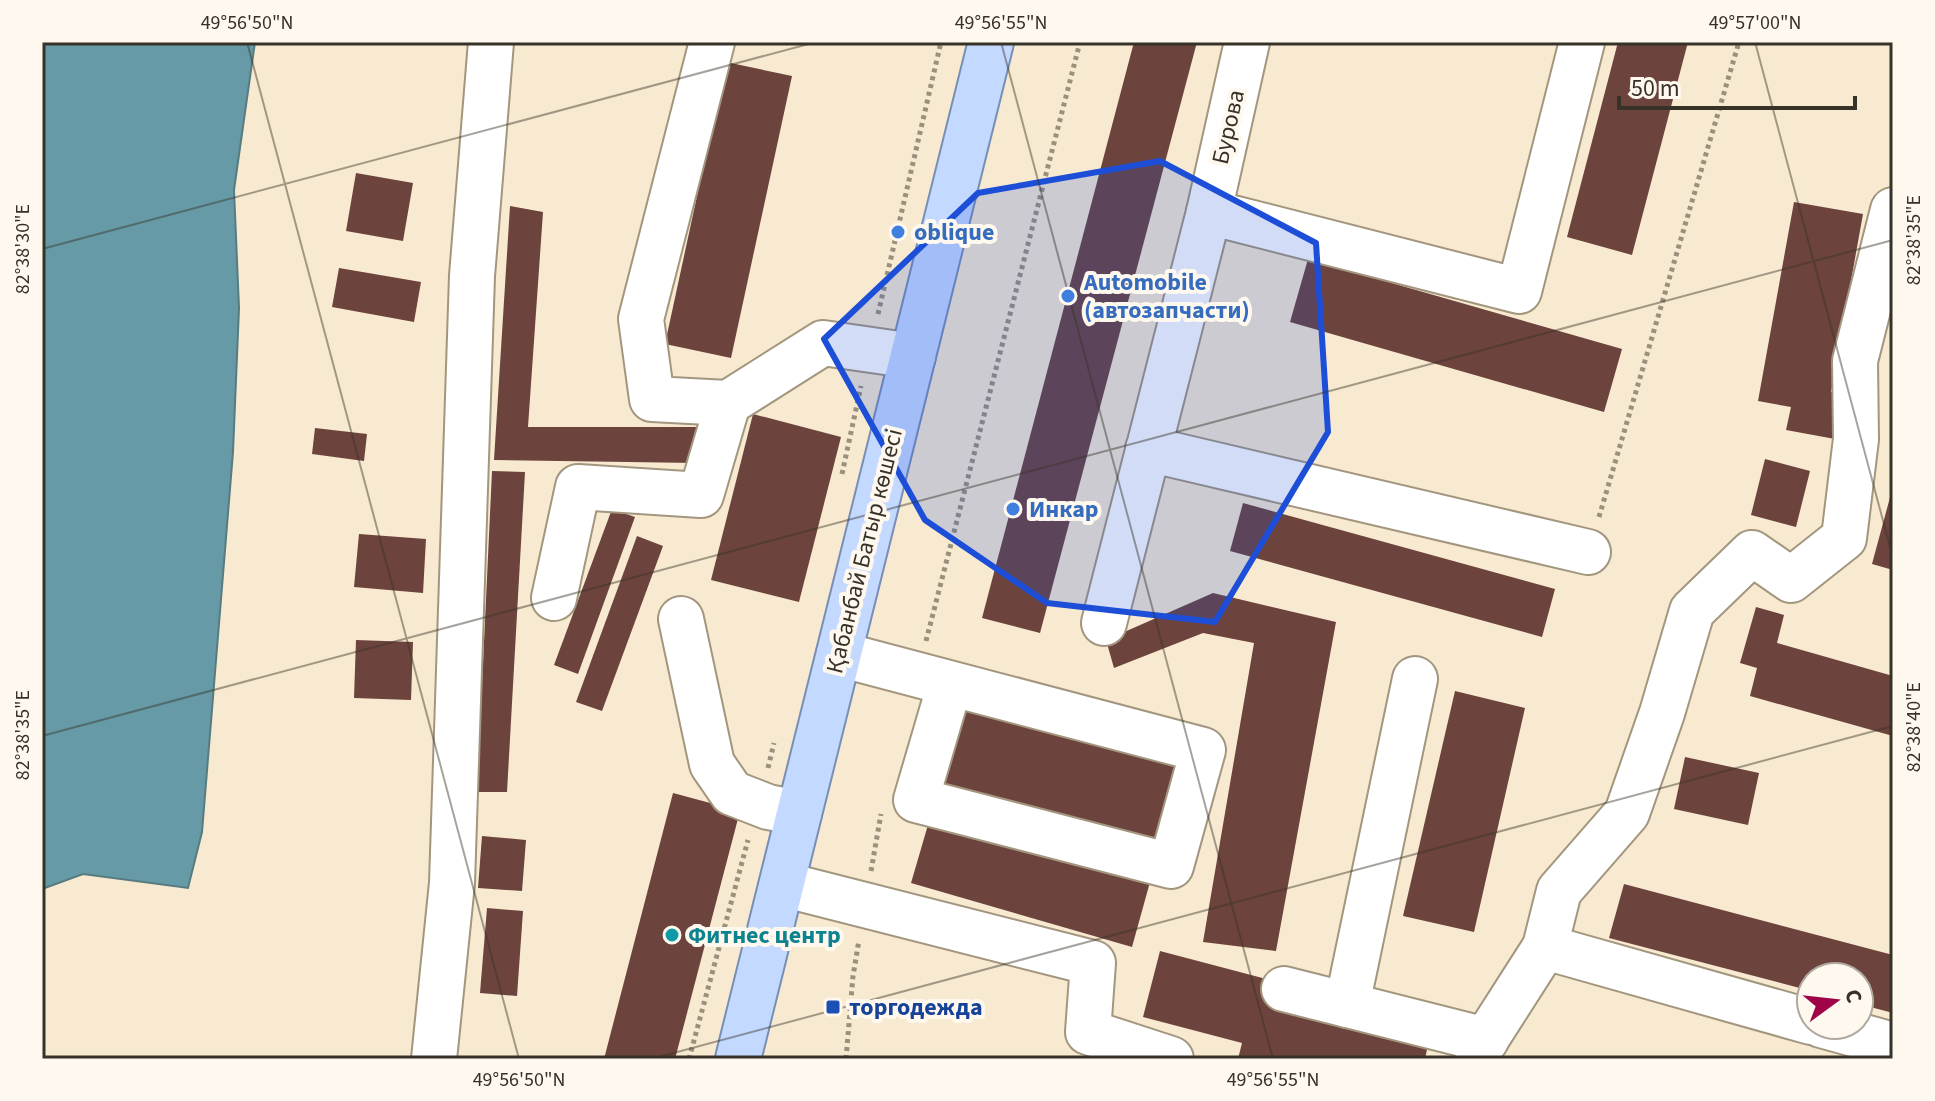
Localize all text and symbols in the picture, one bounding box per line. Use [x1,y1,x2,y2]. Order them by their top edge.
text: 49°56'50"N [201,9,293,37]
text: 49°56'55"N [955,9,1047,37]
text: 49°57'00"N [1709,9,1801,37]
scale bar [1619,60,1855,110]
text: 50 m [1631,71,1680,106]
street label: Бурова [1203,86,1254,168]
text: 82°38'35"E [1900,195,1928,285]
text: 82°38'30"E [9,204,37,294]
place label: oblique [914,215,994,250]
marker: oblique [889,223,907,241]
place label: Automobile (автозапчасти) [1083,265,1250,328]
marker: Automobile (автозапчасти) [1059,287,1077,305]
street label: Қабанбай Батыр көшесі [817,425,912,677]
place label: Инкар [1029,492,1099,527]
marker: Инкар [1004,500,1022,518]
text: 82°38'40"E [1900,682,1928,772]
text: 82°38'35"E [9,690,37,780]
place label: Фитнес центр [688,918,841,953]
marker: Фитнес центр [663,926,681,944]
north arrow [1795,961,1875,1041]
text: С [1836,986,1871,1007]
place label: торгодежда [849,990,983,1025]
marker: торгодежда [824,998,842,1016]
text: 49°56'50"N [473,1066,565,1094]
text: 49°56'55"N [1227,1066,1319,1094]

